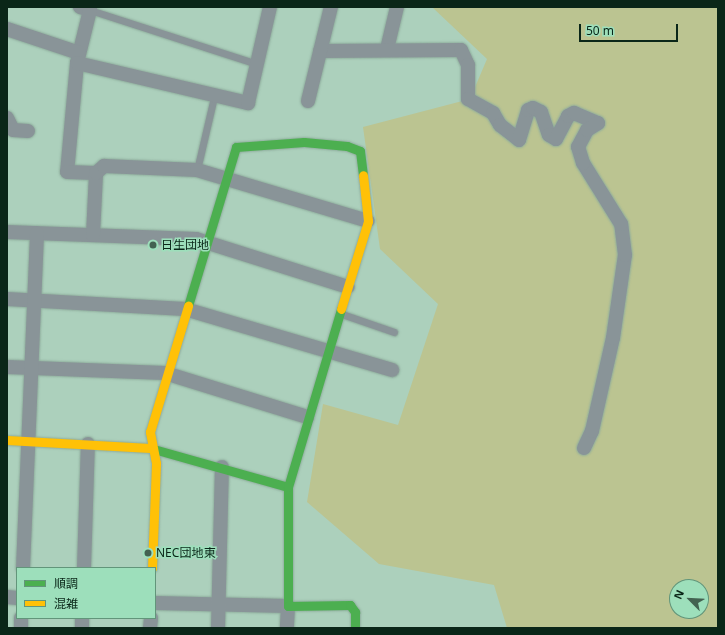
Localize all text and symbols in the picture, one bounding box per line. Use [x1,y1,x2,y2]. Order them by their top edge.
scale bar [581,16,680,42]
text: 50 m [586,22,614,39]
place label: 日生団地 [161,238,209,252]
marker: 日生団地 [148,240,158,250]
place label: NEC団地東 [156,546,215,560]
marker: NEC団地東 [143,548,153,558]
legend [16,567,156,619]
text: 順調 [54,575,78,592]
north arrow [669,579,709,619]
text: N [670,587,687,601]
text: 混雑 [54,595,78,612]

